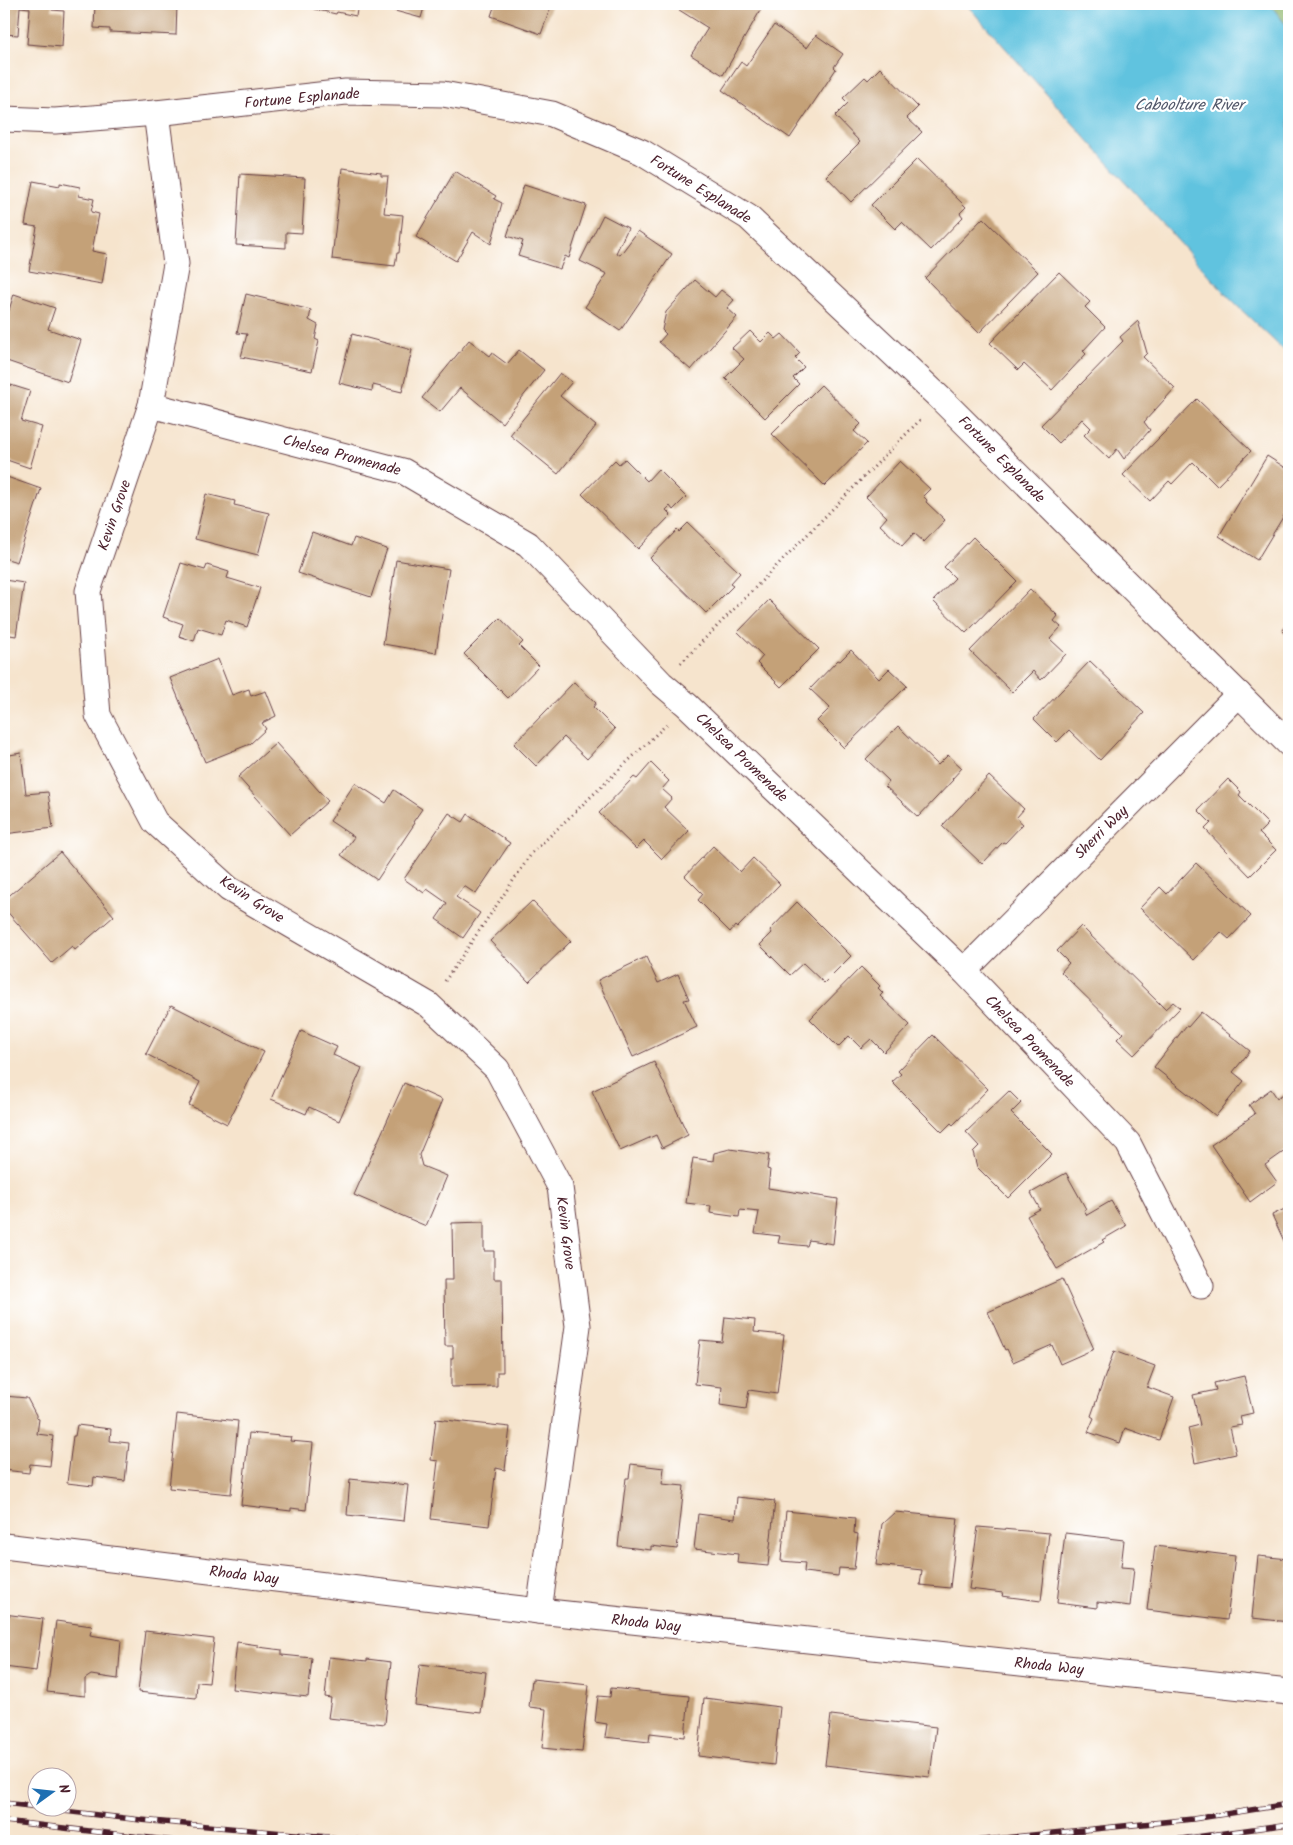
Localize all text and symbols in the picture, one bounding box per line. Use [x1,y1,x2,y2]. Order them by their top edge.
street label: Fortune Esplanade [243,82,361,116]
water label: Caboolture River [1134,93,1247,118]
street label: Fortune Esplanade [645,149,756,231]
street label: Fortune Esplanade [952,410,1051,509]
street label: Chelsea Promenade [280,429,404,483]
street label: Kevin Grove [92,476,138,554]
street label: Chelsea Promenade [689,707,794,809]
street label: Sherri Way [1069,799,1135,865]
street label: Kevin Grove [214,870,289,930]
street label: Chelsea Promenade [978,990,1080,1094]
street label: Kevin Grove [549,1195,581,1271]
street label: Rhoda Way [208,1560,281,1592]
street label: Rhoda Way [610,1608,683,1640]
street label: Rhoda Way [1013,1651,1086,1683]
north arrow [28,1768,78,1818]
text: N [52,1782,75,1796]

